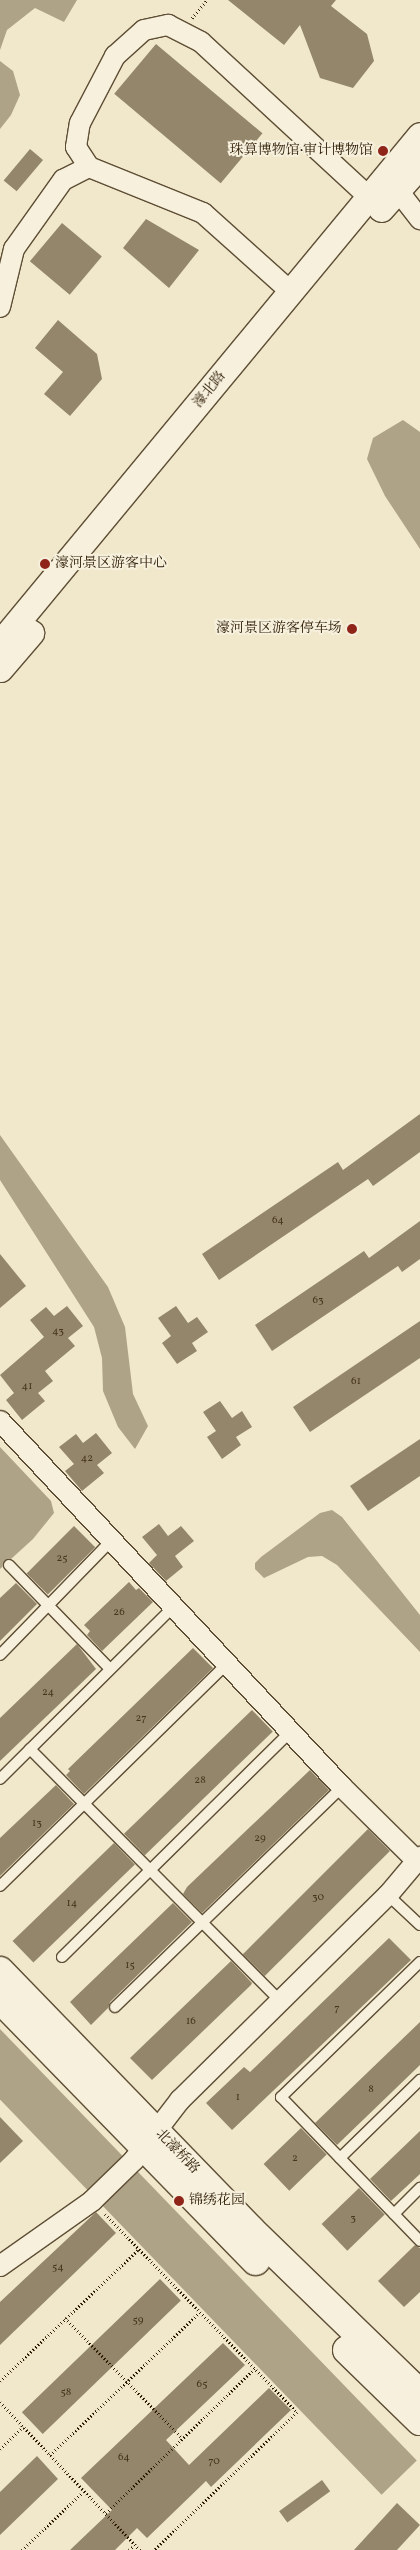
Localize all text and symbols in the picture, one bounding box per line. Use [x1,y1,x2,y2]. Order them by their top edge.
place label: 珠算博物馆·审计博物馆 [230,143,373,159]
marker: 珠算博物馆·审计博物馆 [377,145,389,157]
street label: 濠北路 [190,368,230,412]
place label: 濠河景区游客中心 [55,556,167,572]
marker: 濠河景区游客中心 [39,558,51,570]
place label: 濠河景区游客停车场 [216,621,342,637]
marker: 濠河景区游客停车场 [346,623,358,635]
house number: 64 [272,1214,284,1228]
house number: 63 [312,1294,324,1308]
house number: 43 [52,1325,64,1339]
house number: 61 [351,1375,361,1389]
house number: 41 [22,1380,32,1394]
house number: 42 [81,1452,93,1466]
house number: 25 [56,1552,68,1566]
house number: 26 [113,1606,125,1620]
house number: 24 [42,1686,54,1700]
house number: 27 [136,1712,146,1726]
house number: 28 [194,1774,206,1788]
house number: 13 [32,1817,42,1831]
house number: 29 [254,1832,266,1846]
house number: 30 [312,1891,324,1905]
house number: 14 [67,1897,77,1911]
house number: 15 [125,1959,135,1973]
house number: 7 [334,2002,340,2016]
house number: 16 [186,2015,196,2029]
house number: 8 [368,2083,374,2097]
house number: 1 [236,2091,240,2105]
street label: 北濠桥路 [152,2126,202,2178]
house number: 2 [292,2152,298,2166]
place label: 锦绣花园 [189,2193,245,2209]
marker: 锦绣花园 [173,2195,185,2207]
house number: 3 [350,2212,356,2226]
house number: 54 [52,2261,64,2275]
house number: 59 [133,2314,143,2328]
house number: 65 [197,2378,207,2392]
house number: 58 [61,2386,71,2400]
house number: 64 [118,2451,130,2465]
house number: 70 [208,2455,220,2469]

